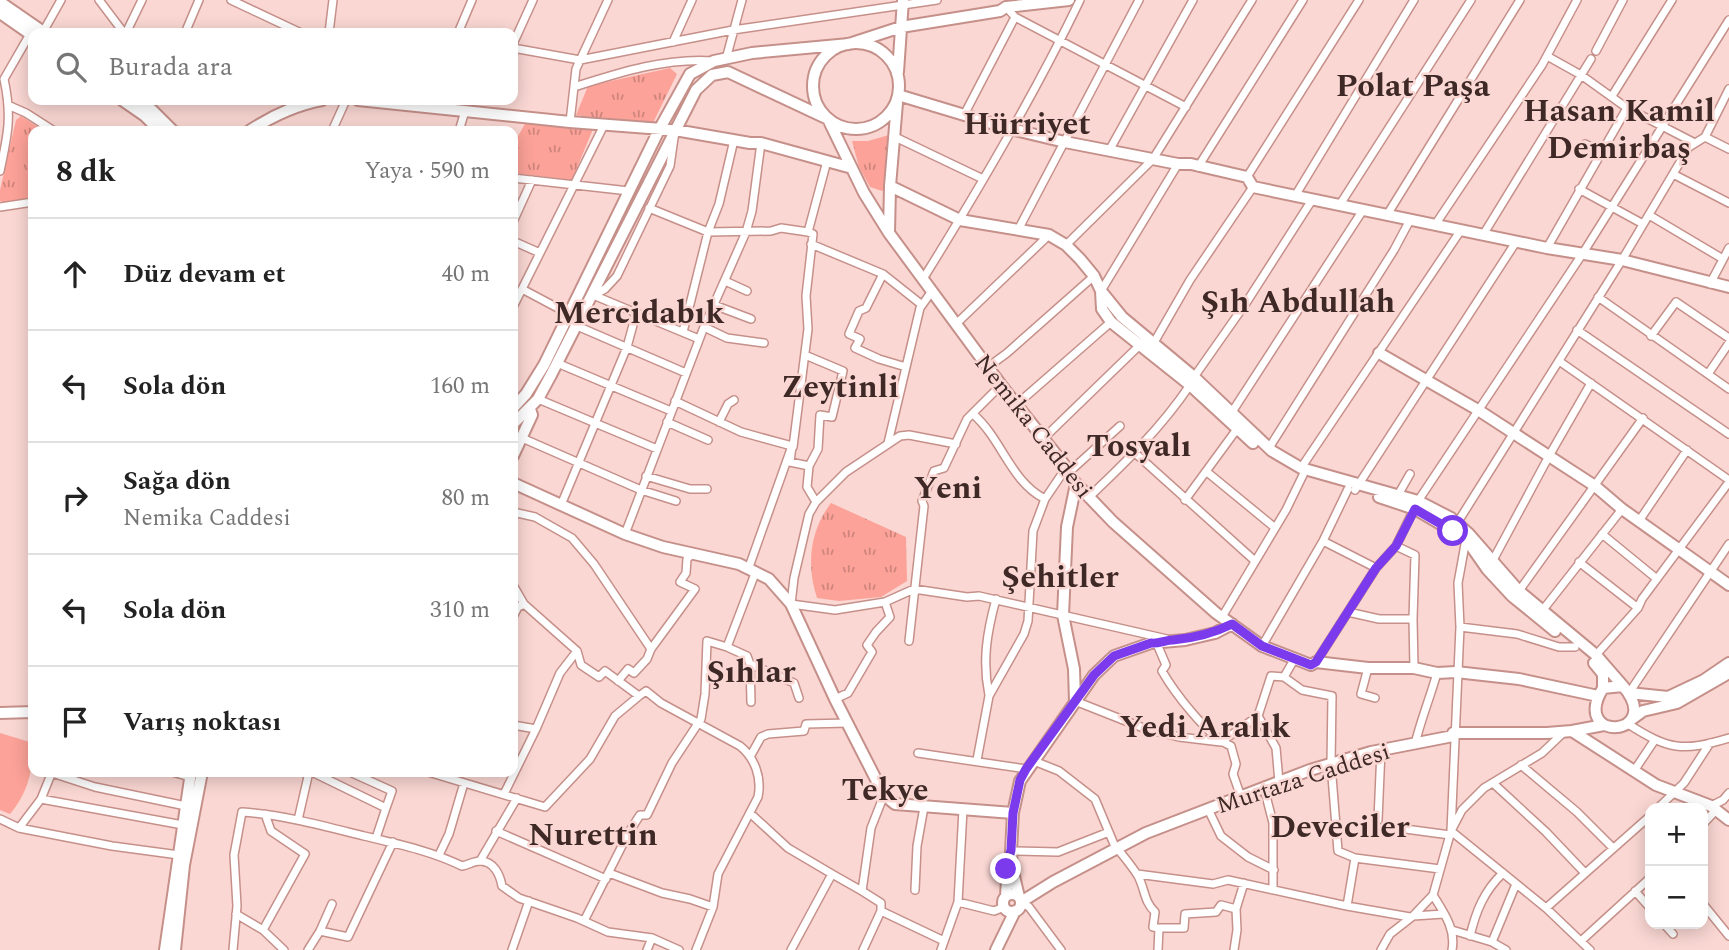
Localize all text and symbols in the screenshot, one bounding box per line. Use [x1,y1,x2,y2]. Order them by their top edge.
search box [28,28,518,105]
text: Burada ara [108,47,233,87]
icon: search [52,48,90,86]
district label: Polat Paşa [1336,62,1491,111]
district label: Hasan Kamil Demirbaş [1523,87,1715,173]
district label: Hürriyet [963,100,1091,149]
text: 8 dk [56,149,116,195]
text: Yaya · 590 m [364,154,490,189]
text: Düz devam et [123,254,286,294]
icon: ahead [56,255,94,293]
text: 40 m [441,257,490,292]
district label: Şıh Abdullah [1201,278,1395,327]
district label: Mercidabık [553,289,725,338]
street label: Nemika Caddesi [965,347,1101,507]
district label: Zeytinli [781,363,899,412]
text: Sola dön [123,366,226,406]
icon: left [56,367,94,405]
text: 160 m [430,369,490,404]
district label: Tosyalı [1086,422,1192,471]
text: Sağa dön [123,461,231,501]
district label: Yeni [914,464,982,513]
icon: right [56,479,94,517]
text: 80 m [441,481,490,516]
text: Nemika Caddesi [123,501,291,536]
route start [1437,515,1468,546]
district label: Şehitler [1001,553,1119,602]
text: Sola dön [123,590,226,630]
icon: left [56,591,94,629]
text: 310 m [430,593,490,628]
district label: Şıhlar [706,648,796,697]
text: Varış noktası [123,702,281,742]
icon: arrive [56,703,94,741]
district label: Yedi Aralık [1120,703,1291,752]
street label: Murtaza Caddesi [1212,734,1395,824]
district label: Tekye [841,766,929,815]
district label: Deveciler [1270,803,1410,852]
map controls [1645,803,1708,929]
button: + [1645,803,1708,866]
district label: Nurettin [528,811,658,860]
route end [990,853,1021,884]
button: − [1645,866,1708,929]

